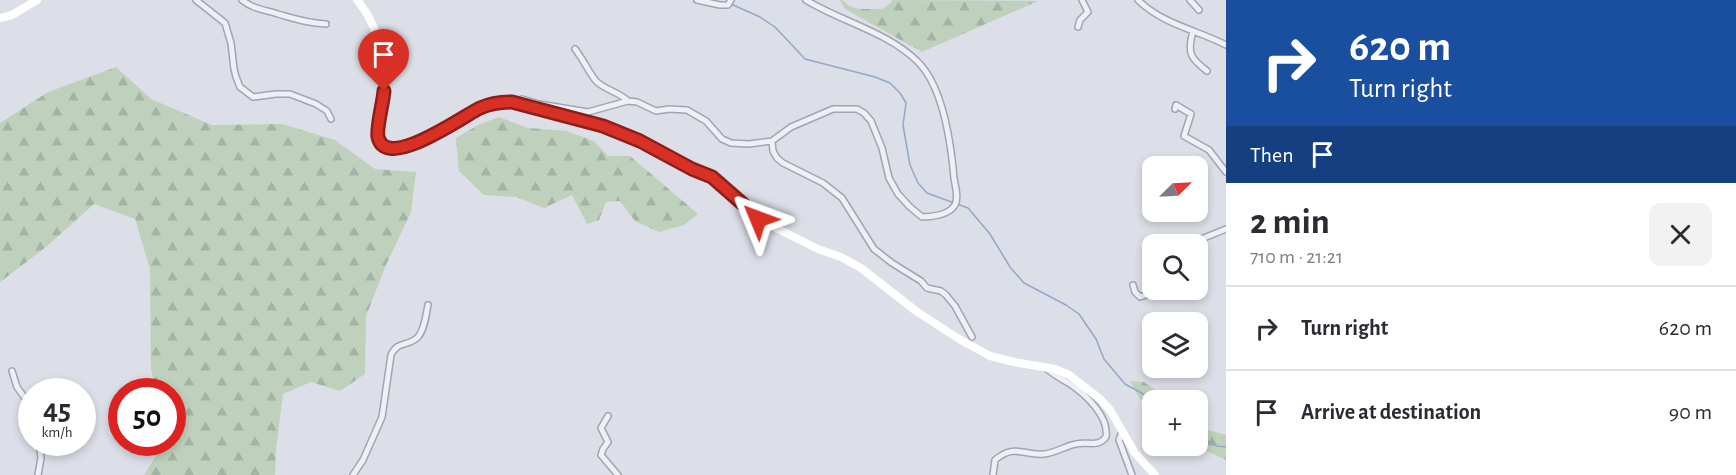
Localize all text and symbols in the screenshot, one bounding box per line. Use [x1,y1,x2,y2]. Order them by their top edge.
icon: right [1250,24,1328,102]
text: 620 m [1349,26,1451,68]
pin [358,29,409,91]
icon: arrive [367,38,400,71]
text: Turn right [1349,75,1452,102]
icon: arrive [1306,138,1339,171]
text: Then [1250,144,1294,166]
north arrow [1142,156,1208,222]
map controls [1142,156,1208,456]
position arrow [726,187,790,251]
button: close [1649,203,1712,266]
text: 2 min [1250,204,1330,240]
button: search [1142,234,1208,300]
text: 710 m · 21:21 [1250,247,1343,267]
button: layers [1142,312,1208,378]
icon: right [1250,312,1283,345]
text: Turn right [1301,317,1388,339]
text: 620 m [1659,317,1712,339]
speed limit sign: 50 [108,378,186,456]
button: + [1142,390,1208,456]
text: 45 [43,395,71,425]
icon: arrive [1250,396,1283,429]
text: Arrive at destination [1301,401,1481,423]
text: 90 m [1669,401,1712,423]
text: km/h [42,425,72,440]

